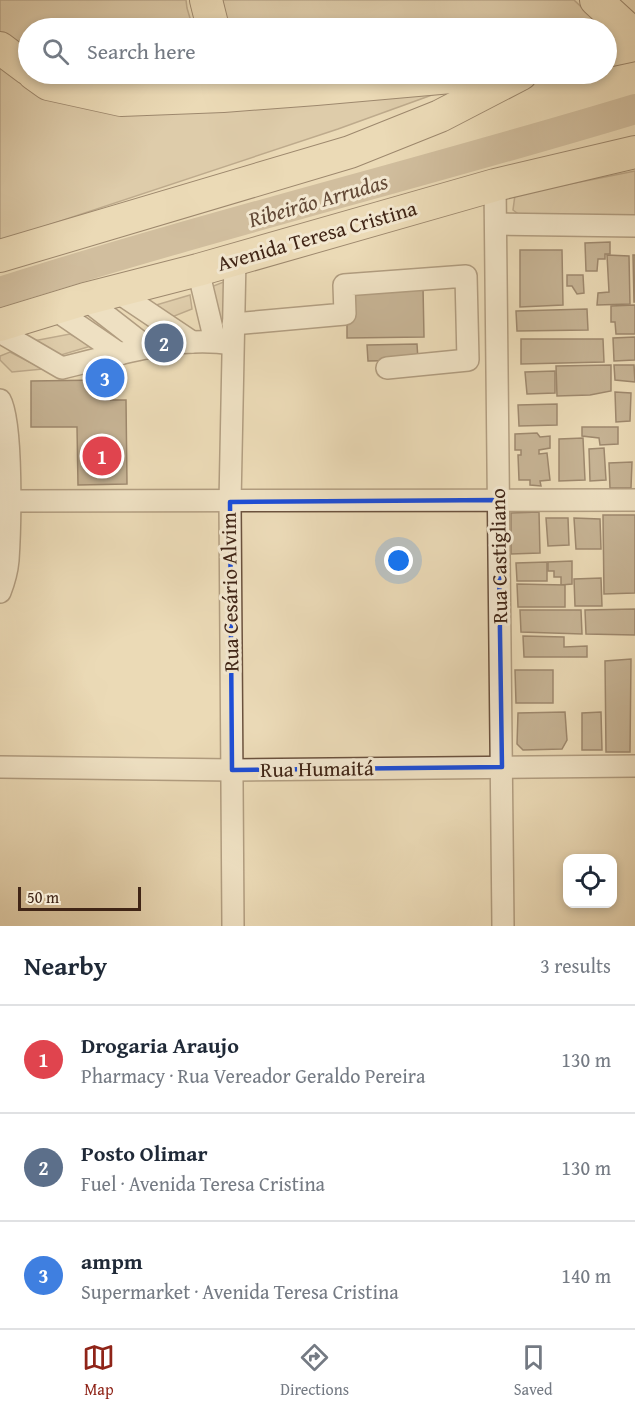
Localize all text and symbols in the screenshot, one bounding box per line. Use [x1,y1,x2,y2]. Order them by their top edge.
search box [18,18,617,84]
icon: search [39,35,72,68]
text: Search here [87,35,196,67]
water label: Ribeirão Arrudas [244,165,391,235]
street label: Avenida Teresa Cristina [213,192,420,279]
pin: 2 [144,320,184,366]
pin: 3 [86,356,124,400]
pin: 1 [82,434,122,478]
street label: Rua Castigliano [482,488,515,624]
street label: Rua Cesário Alvim [213,512,246,672]
your location [384,546,413,575]
street label: Rua Humaitá [260,752,374,785]
map controls [563,854,617,908]
button: locate [563,854,617,908]
scale bar [18,884,141,912]
text: 50 m [27,885,59,909]
text: Nearby [24,946,107,985]
text: 3 results [540,951,611,980]
text: Drogaria Araujo [81,1029,239,1061]
text: 1 [38,1045,49,1074]
text: 130 m [561,1045,611,1074]
text: Pharmacy · Rua Vereador Geraldo Pereira [81,1061,425,1090]
text: Posto Olimar [81,1137,208,1169]
text: 2 [38,1153,49,1182]
text: 130 m [561,1153,611,1182]
text: Fuel · Avenida Teresa Cristina [81,1169,325,1198]
text: ampm [81,1245,143,1277]
text: 3 [38,1261,49,1290]
text: 140 m [561,1261,611,1290]
text: Supermarket · Avenida Teresa Cristina [81,1277,399,1306]
tab: Map [82,1341,115,1401]
tab: Directions [280,1341,349,1401]
tab: Saved [514,1341,553,1401]

